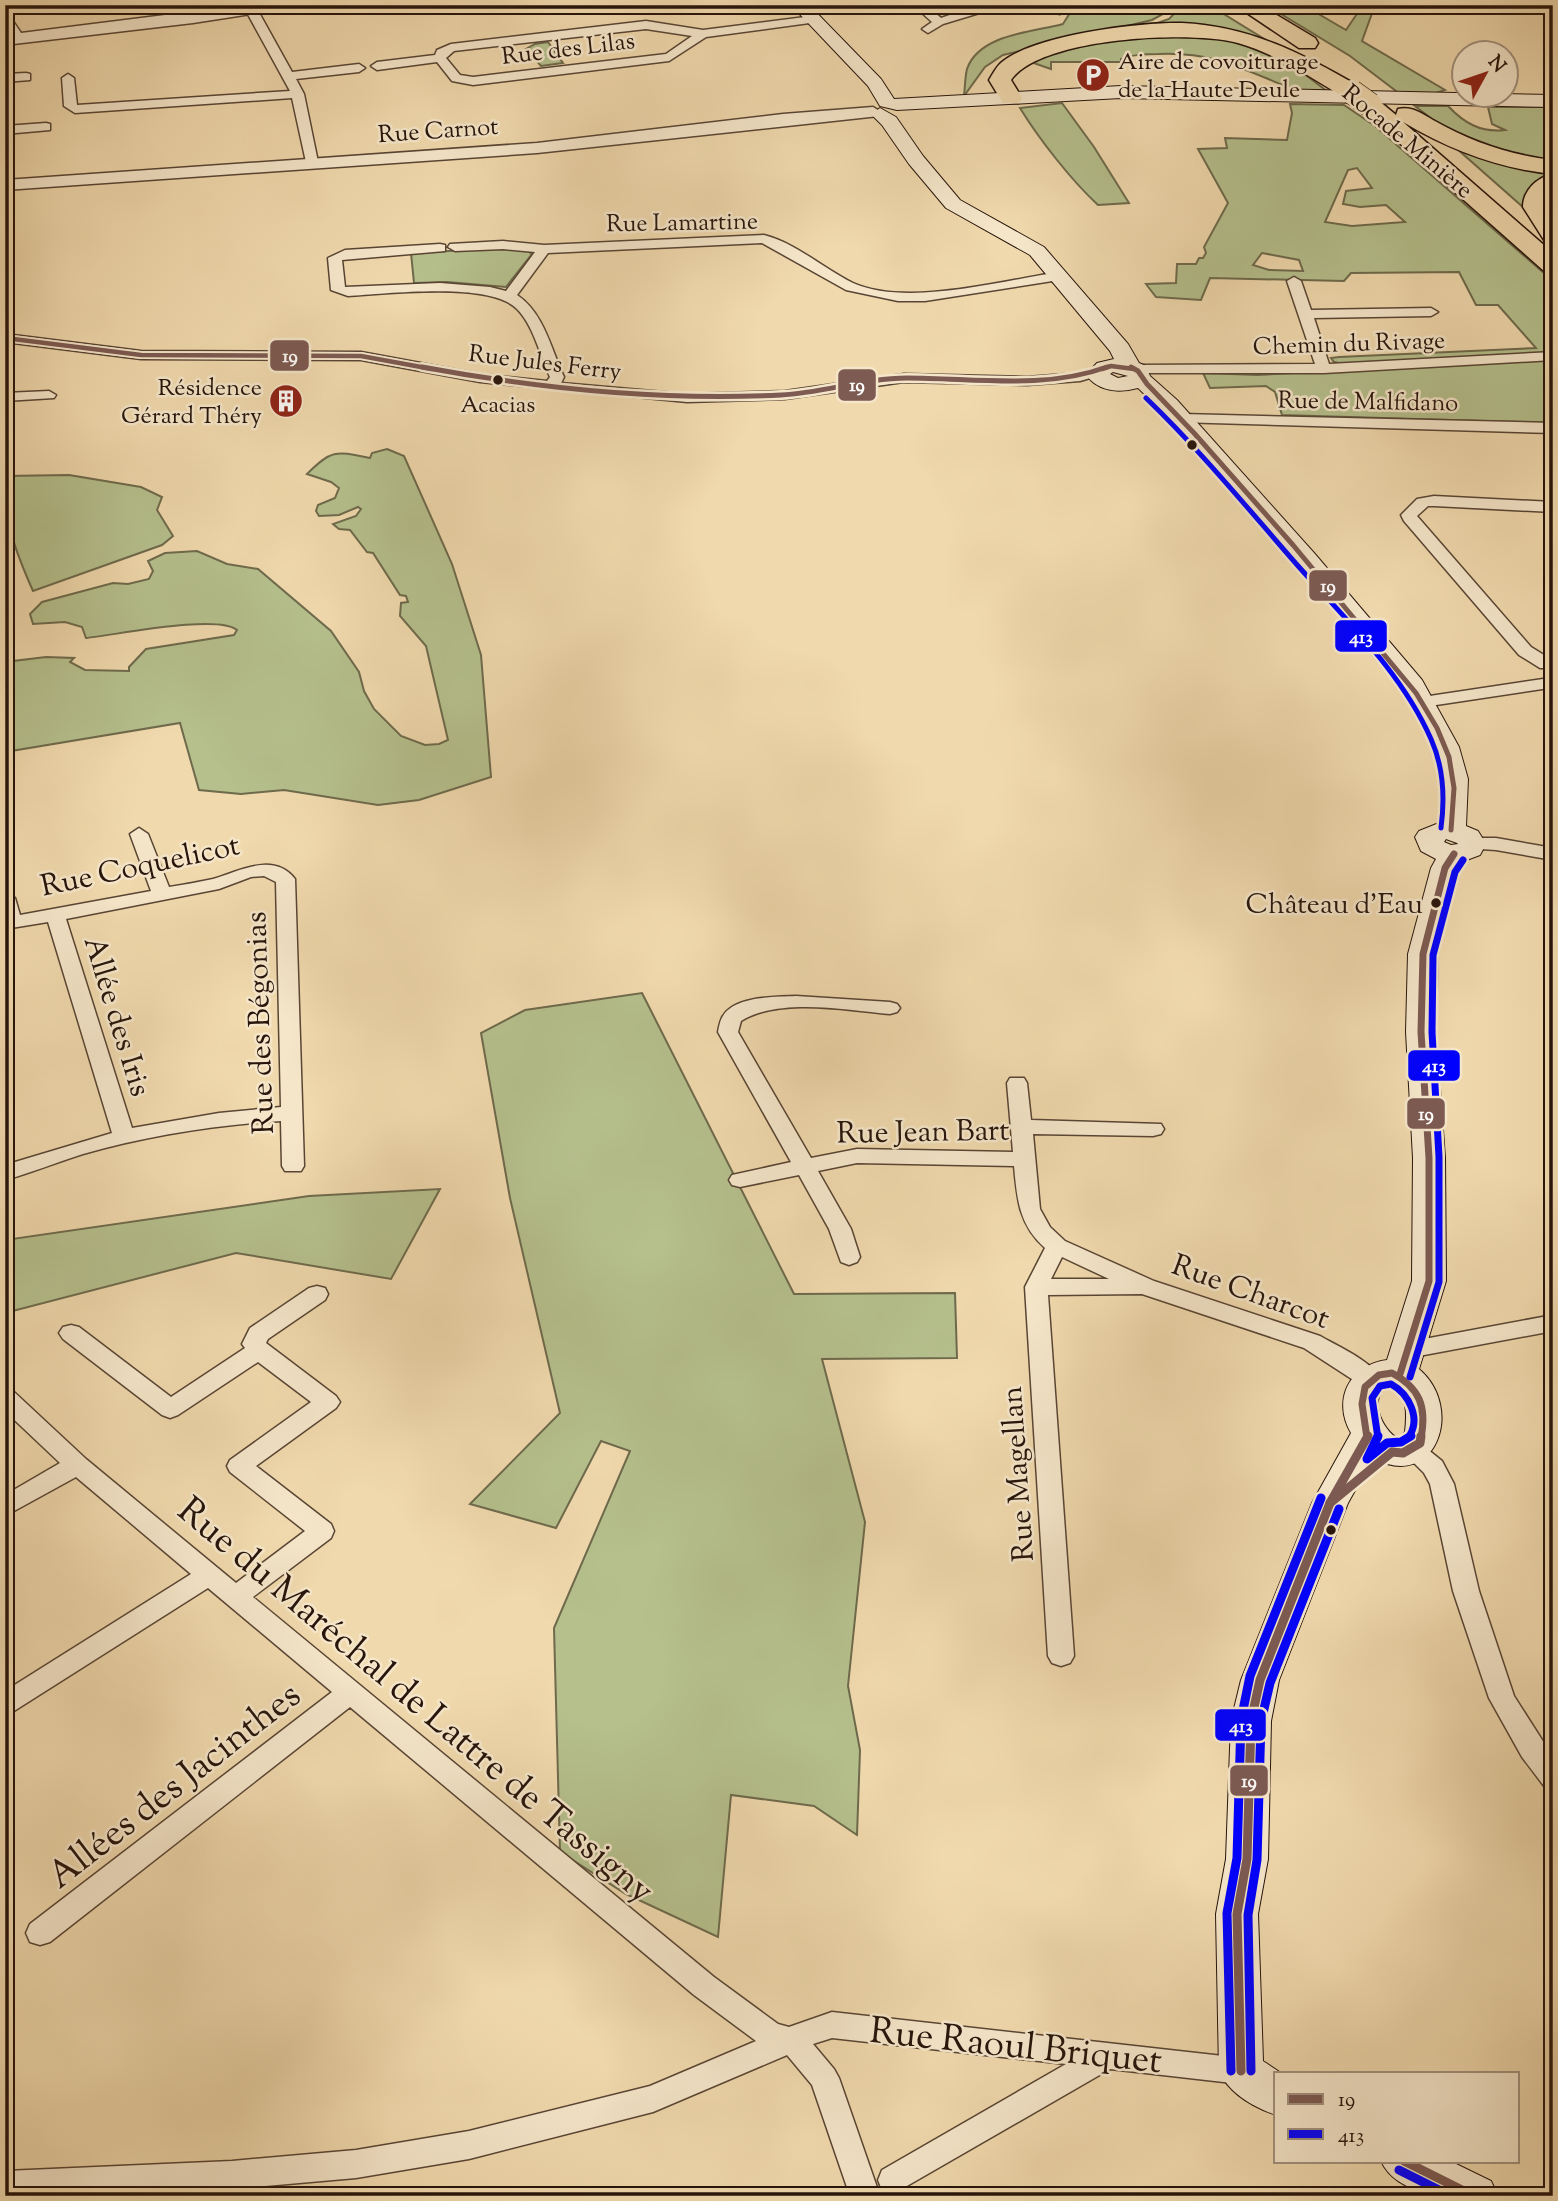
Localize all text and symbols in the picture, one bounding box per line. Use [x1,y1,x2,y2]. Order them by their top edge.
street label: Rue des Lilas [500,25,637,75]
north arrow [1450,38,1520,108]
place label: Aire de covoiturage de la Haute Deule [1118,46,1319,108]
text: N [1481,50,1511,79]
parking icon: Aire de covoiturage de la Haute Deule [1074,56,1112,94]
street label: Rocade Minière [1334,77,1480,208]
street label: Rue Carnot [377,111,499,153]
street label: Rue Lamartine [606,206,758,242]
street label: Chemin du Rivage [1252,325,1446,365]
street label: Rue Jules Ferry [466,338,623,390]
line badge: 19 [269,339,310,372]
text: 19 [282,344,298,371]
line badge: 19 [837,368,877,402]
place label: Résidence Gérard Théry [121,372,262,434]
marker: Acacias [491,373,505,387]
text: 19 [849,373,865,400]
building icon: Résidence Gérard Théry [267,382,305,420]
street label: Rue de Malfidano [1277,384,1459,422]
place label: Acacias [461,390,535,423]
unlabelled marker [1185,438,1199,452]
line badge: 19 [1308,569,1348,602]
text: 19 [1320,574,1336,601]
line badge: 413 [1334,619,1388,653]
text: 413 [1348,625,1373,652]
street label: Rue Coquelicot [37,825,244,910]
place label: Château d'Eau [1246,886,1423,926]
marker: Château d'Eau [1429,896,1443,910]
street label: Rue des Bégonias [236,911,287,1135]
street label: Allée des Iris [71,931,160,1102]
line badge: 413 [1407,1049,1461,1082]
text: 413 [1421,1054,1446,1081]
line badge: 19 [1406,1097,1446,1130]
text: 19 [1418,1102,1434,1129]
street label: Rue Jean Bart [836,1110,1010,1157]
street label: Rue Charcot [1165,1245,1335,1342]
street label: Rue Magellan [992,1384,1047,1563]
street label: Rue du Maréchal de Lattre de Tassigny [164,1486,665,1918]
unlabelled marker [1324,1523,1338,1537]
street label: Allées des Jacinthes [37,1671,314,1904]
line badge: 413 [1214,1708,1267,1742]
text: 413 [1228,1714,1253,1741]
line badge: 19 [1229,1764,1269,1797]
text: 19 [1241,1769,1257,1796]
street label: Rue Raoul Briquet [867,2006,1165,2090]
legend [1274,2072,1520,2162]
text: 19 [1338,2086,1355,2116]
text: 413 [1338,2122,1364,2152]

